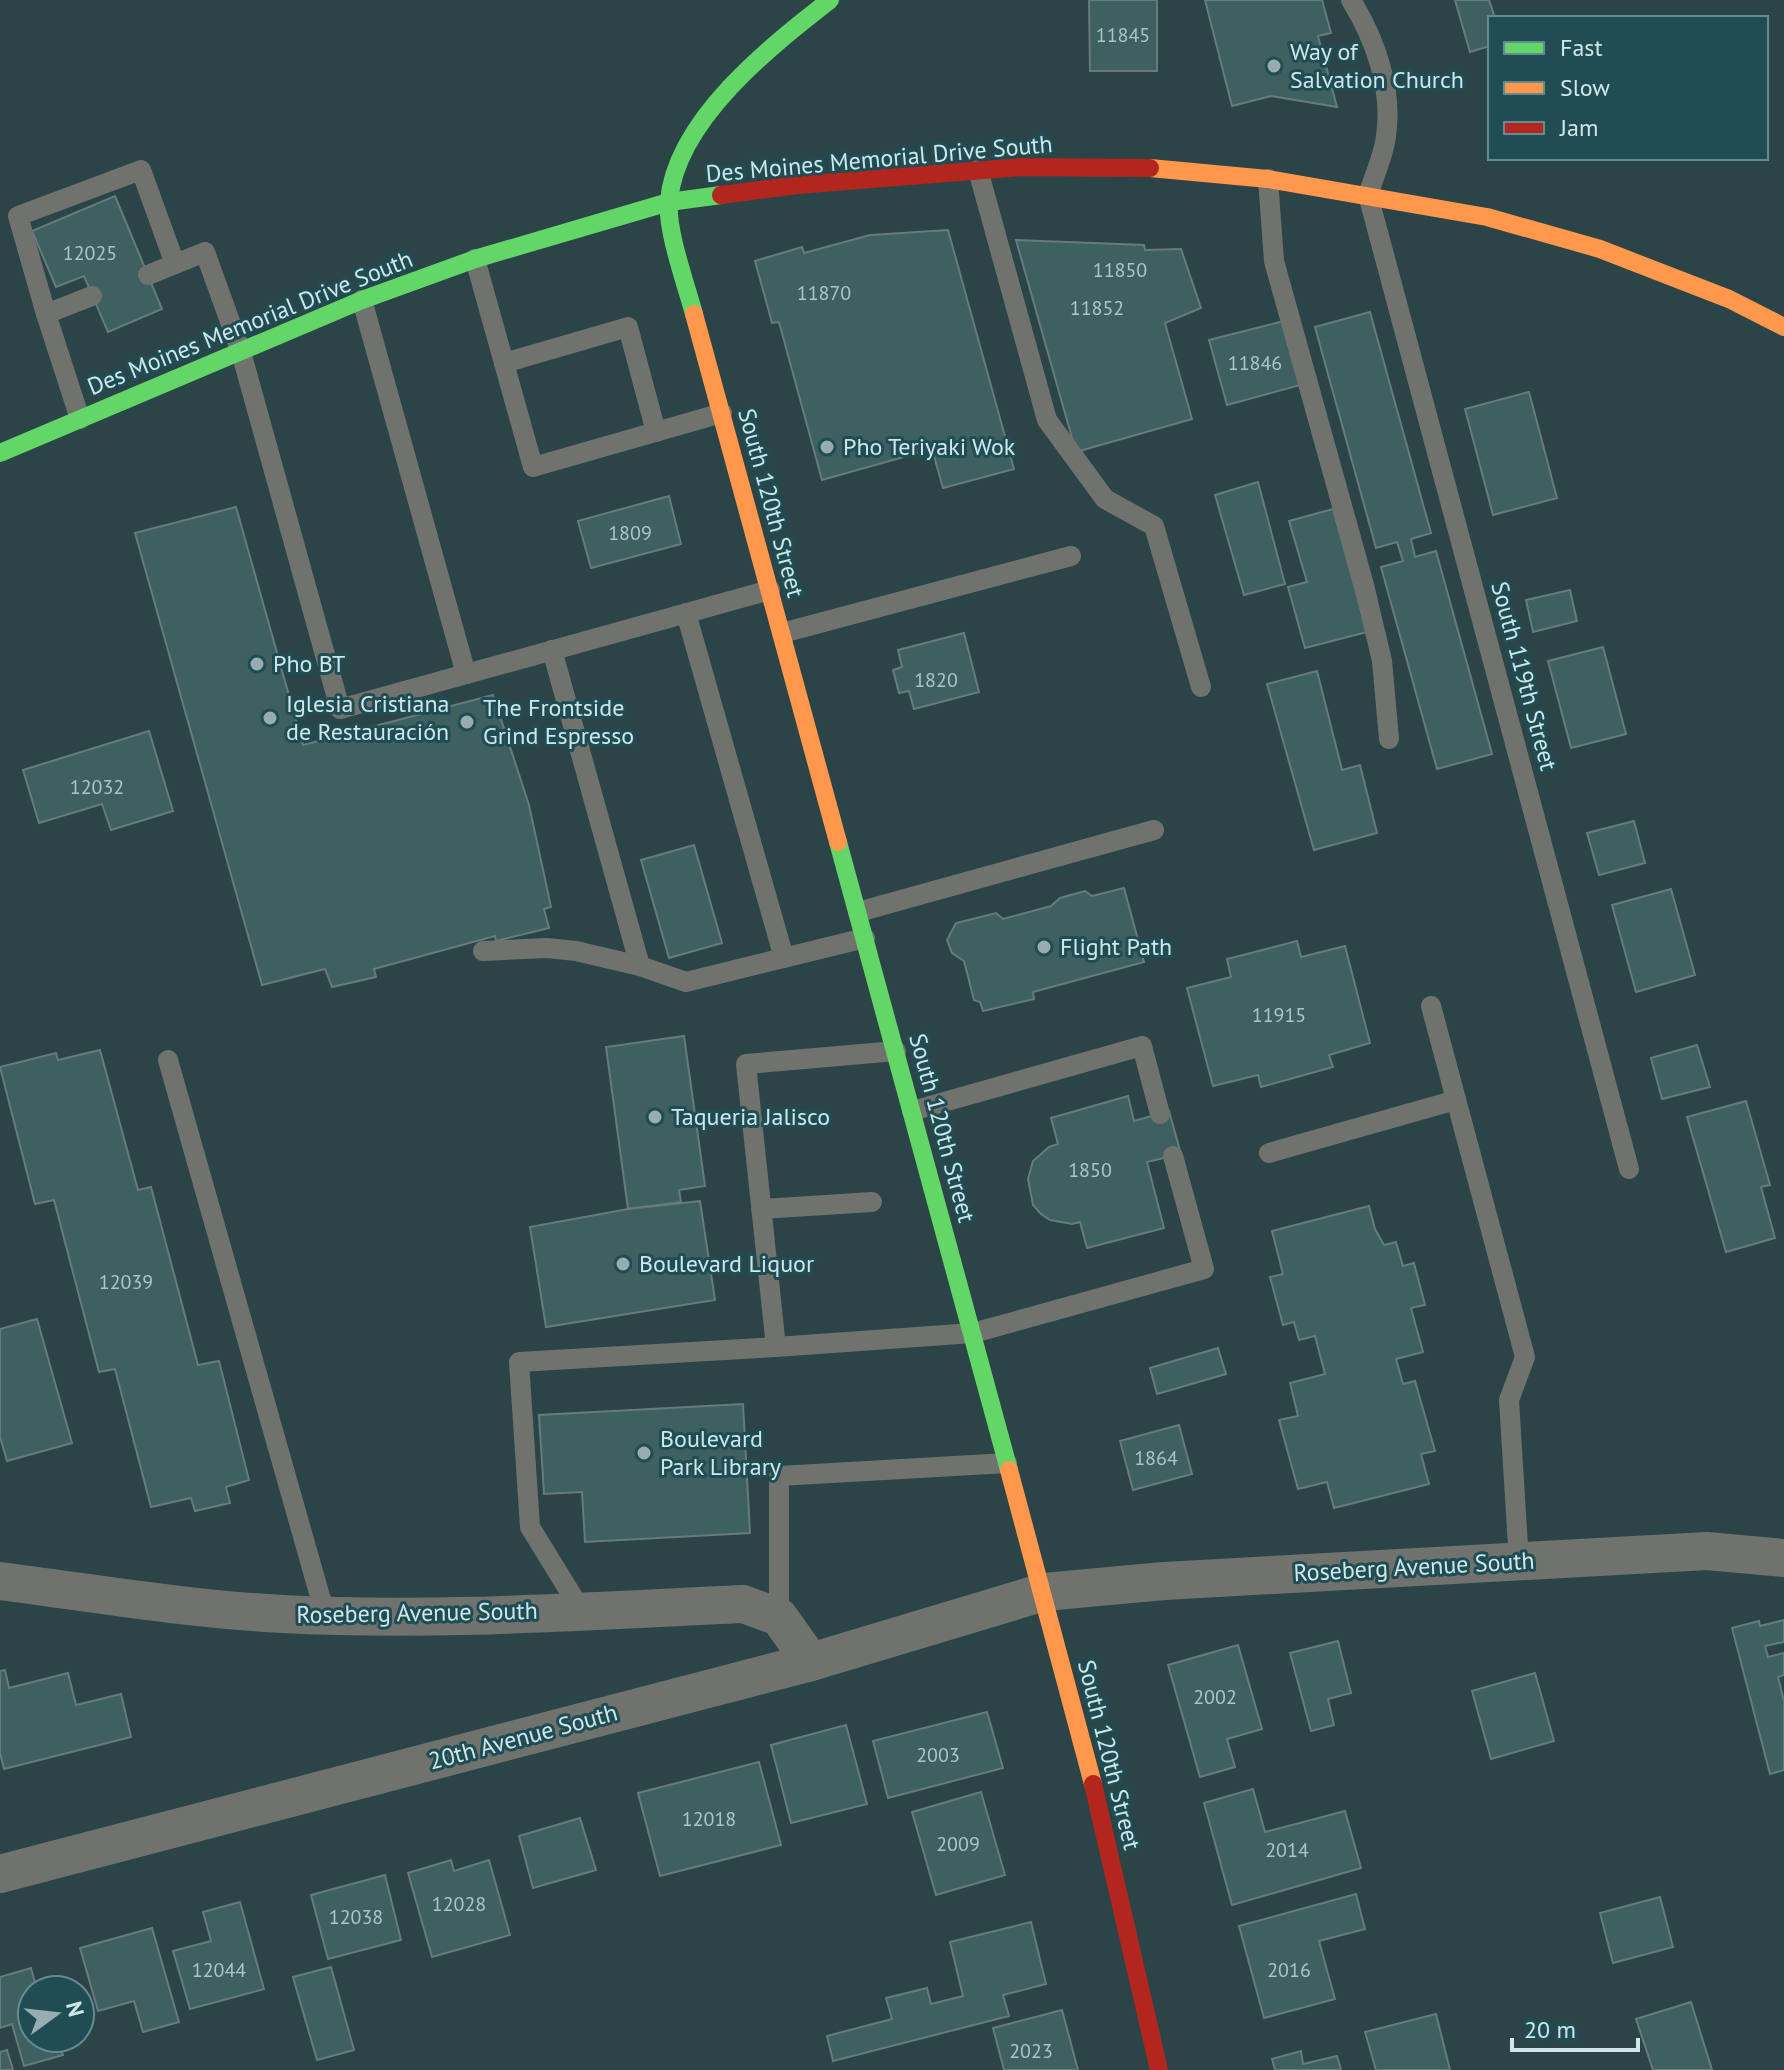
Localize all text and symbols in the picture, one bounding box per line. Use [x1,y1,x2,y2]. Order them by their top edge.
legend [1488,16,1768,160]
house number: 11845 [1096,22,1150,48]
text: Fast [1560,32,1603,63]
place label: Way of Salvation Church [1290,36,1464,95]
marker: Way of Salvation Church [1265,57,1283,75]
text: Slow [1560,72,1610,103]
text: Jam [1559,112,1598,143]
street label: Des Moines Memorial Drive South [704,128,1054,189]
house number: 12025 [63,240,117,266]
street label: Des Moines Memorial Drive South [83,243,417,402]
house number: 11850 [1093,257,1147,283]
house number: 11870 [797,280,851,306]
house number: 11852 [1070,295,1124,321]
house number: 11846 [1228,350,1282,376]
street label: South 120th Street [731,405,812,601]
place label: Pho Teriyaki Wok [843,431,1016,462]
marker: Pho Teriyaki Wok [818,438,836,456]
house number: 1809 [608,520,652,546]
street label: South 119th Street [1484,578,1565,774]
place label: Pho BT [273,648,345,679]
marker: Pho BT [248,655,266,673]
house number: 1820 [914,667,958,693]
place label: Iglesia Cristiana de Restauración [286,688,449,747]
place label: The Frontside Grind Espresso [483,692,634,751]
marker: Iglesia Cristiana de Restauración [261,709,279,727]
marker: The Frontside Grind Espresso [458,713,476,731]
house number: 12032 [70,774,124,800]
place label: Flight Path [1060,931,1172,962]
marker: Flight Path [1035,938,1053,956]
house number: 11915 [1252,1002,1306,1028]
street label: South 120th Street [902,1030,983,1226]
place label: Taqueria Jalisco [671,1101,830,1132]
marker: Taqueria Jalisco [646,1108,664,1126]
house number: 1850 [1068,1157,1112,1183]
place label: Boulevard Liquor [639,1248,814,1279]
marker: Boulevard Liquor [614,1255,632,1273]
house number: 12039 [99,1269,153,1295]
place label: Boulevard Park Library [660,1423,781,1482]
marker: Boulevard Park Library [635,1444,653,1462]
house number: 1864 [1134,1445,1178,1471]
street label: Roseberg Avenue South [1293,1545,1535,1588]
street label: Roseberg Avenue South [296,1595,538,1630]
street label: South 120th Street [1071,1657,1148,1853]
house number: 2002 [1193,1684,1237,1710]
street label: 20th Avenue South [425,1696,621,1777]
house number: 2003 [916,1742,960,1768]
house number: 12018 [682,1806,736,1832]
house number: 2009 [936,1831,980,1857]
house number: 2014 [1265,1837,1309,1863]
house number: 12028 [432,1891,486,1917]
house number: 12038 [329,1904,383,1930]
house number: 12044 [192,1957,246,1983]
house number: 2016 [1267,1957,1311,1983]
north arrow [16,1974,96,2054]
text: N [60,1998,91,2019]
scale bar [1512,2002,1638,2052]
text: 20 m [1524,2014,1576,2045]
house number: 2023 [1009,2038,1053,2064]

